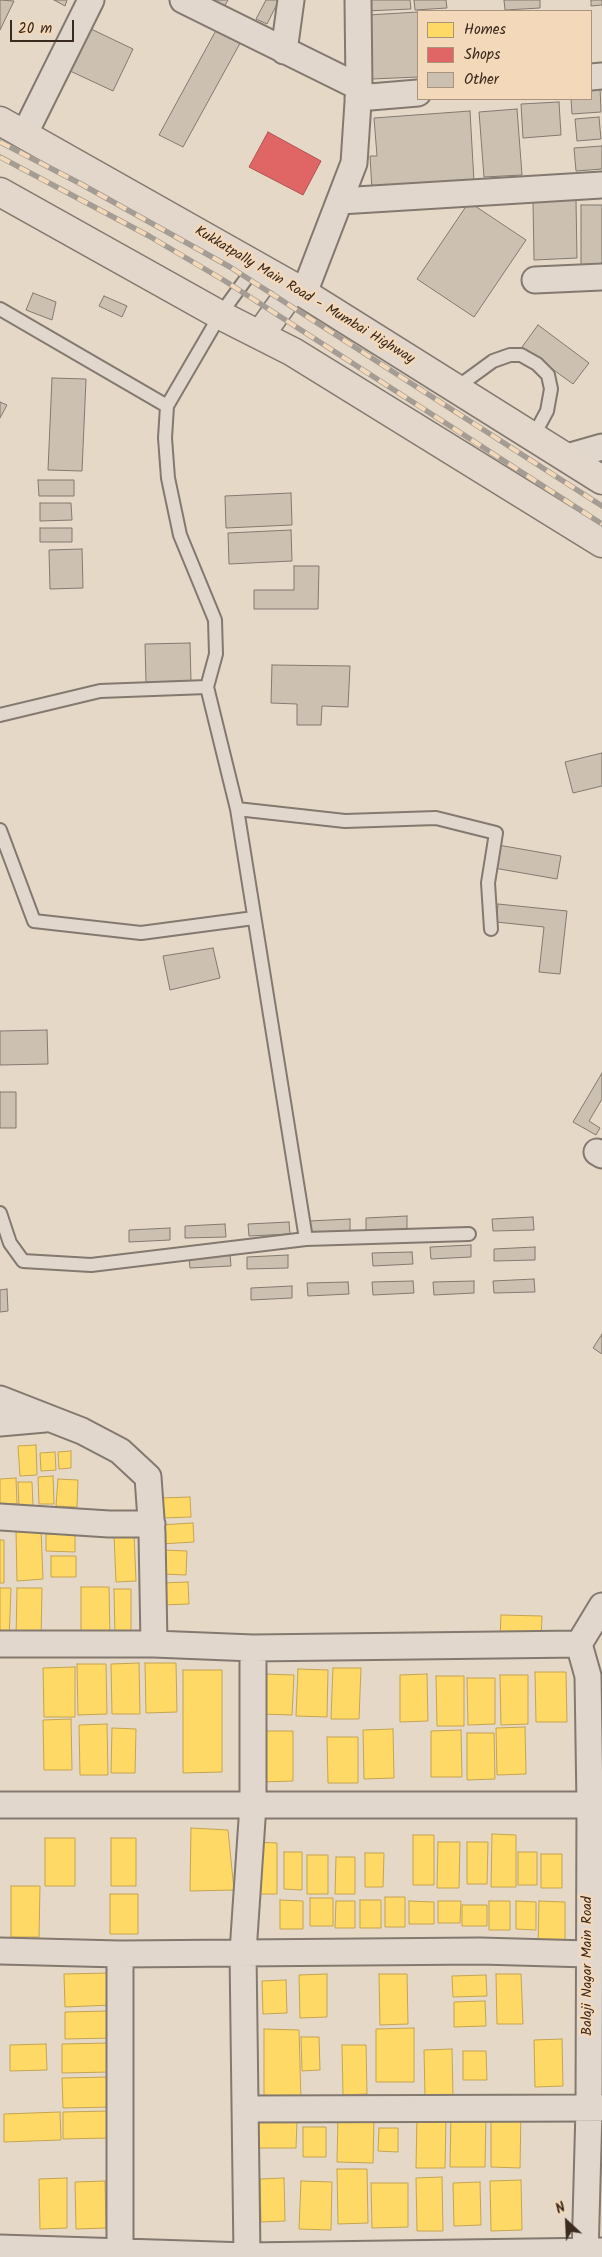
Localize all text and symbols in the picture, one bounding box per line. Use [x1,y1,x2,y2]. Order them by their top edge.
scale bar [12,10,76,42]
legend [417,10,592,100]
text: 20 m [18,17,52,41]
text: Homes [464,18,506,42]
text: Shops [464,43,500,67]
text: Other [464,68,499,92]
street label: Kukkatpally Main Road - Mumbai Highway [191,224,417,368]
street label: Balaji Nagar Main Road [581,1896,597,2036]
north arrow [542,2197,592,2247]
text: N [552,2197,569,2220]

